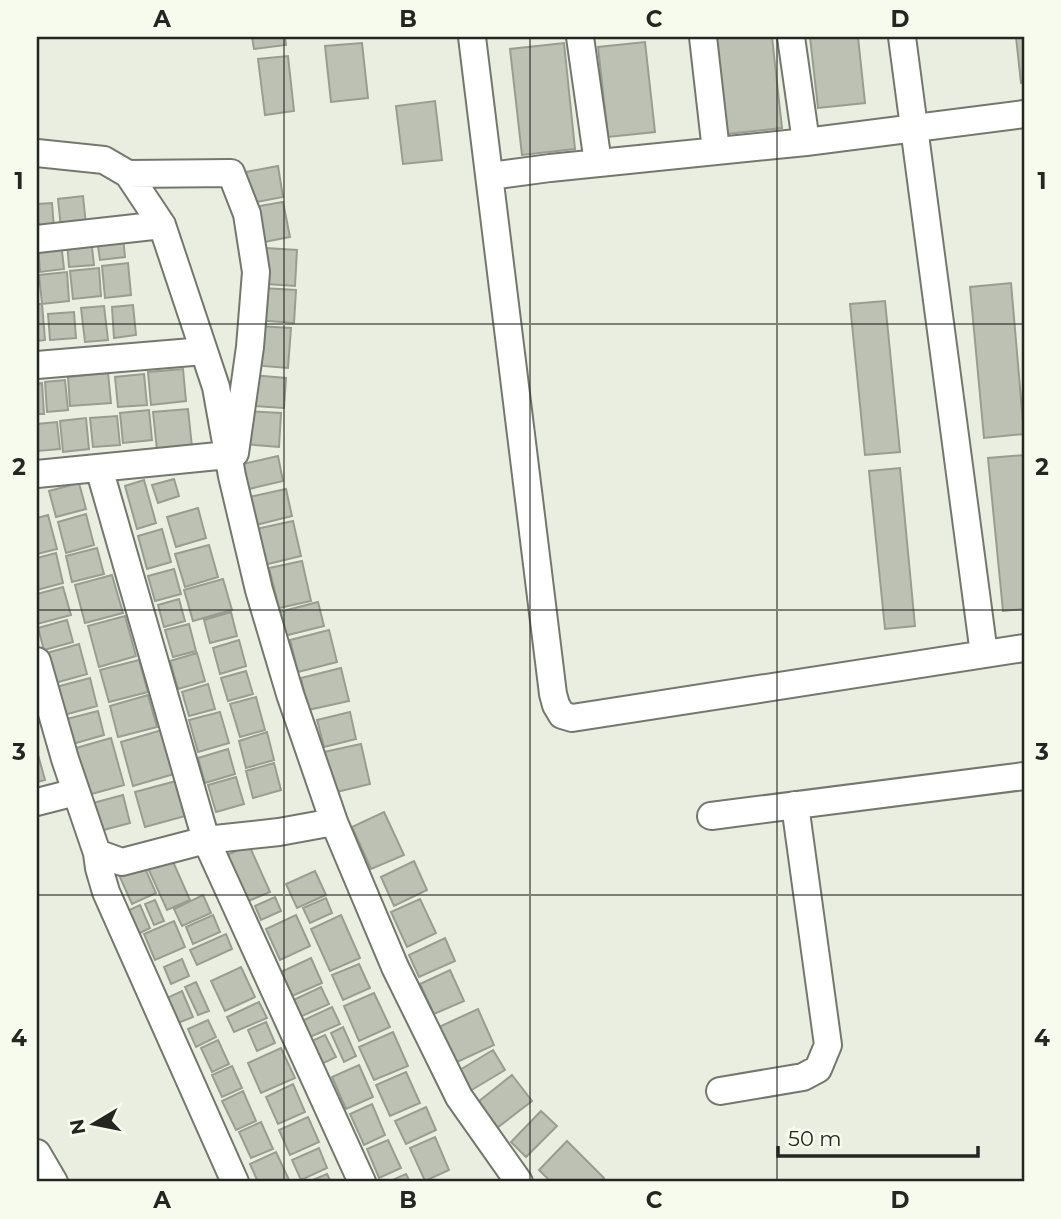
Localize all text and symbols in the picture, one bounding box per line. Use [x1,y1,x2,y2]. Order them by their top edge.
text: A [152,5,171,33]
text: B [399,5,417,33]
text: C [646,5,663,33]
text: D [891,5,910,33]
text: 1 [14,167,24,195]
text: 1 [1037,167,1047,195]
text: 2 [12,453,26,481]
text: 2 [1035,453,1049,481]
text: 3 [11,738,26,766]
text: 3 [1034,738,1049,766]
text: 4 [11,1024,27,1052]
text: 4 [1034,1024,1050,1052]
north arrow [60,1090,130,1160]
scale bar [778,1114,977,1158]
text: N [65,1117,90,1136]
text: 50 m [788,1126,842,1151]
text: A [152,1186,171,1214]
text: B [399,1186,417,1214]
text: C [646,1186,663,1214]
text: D [891,1186,910,1214]

